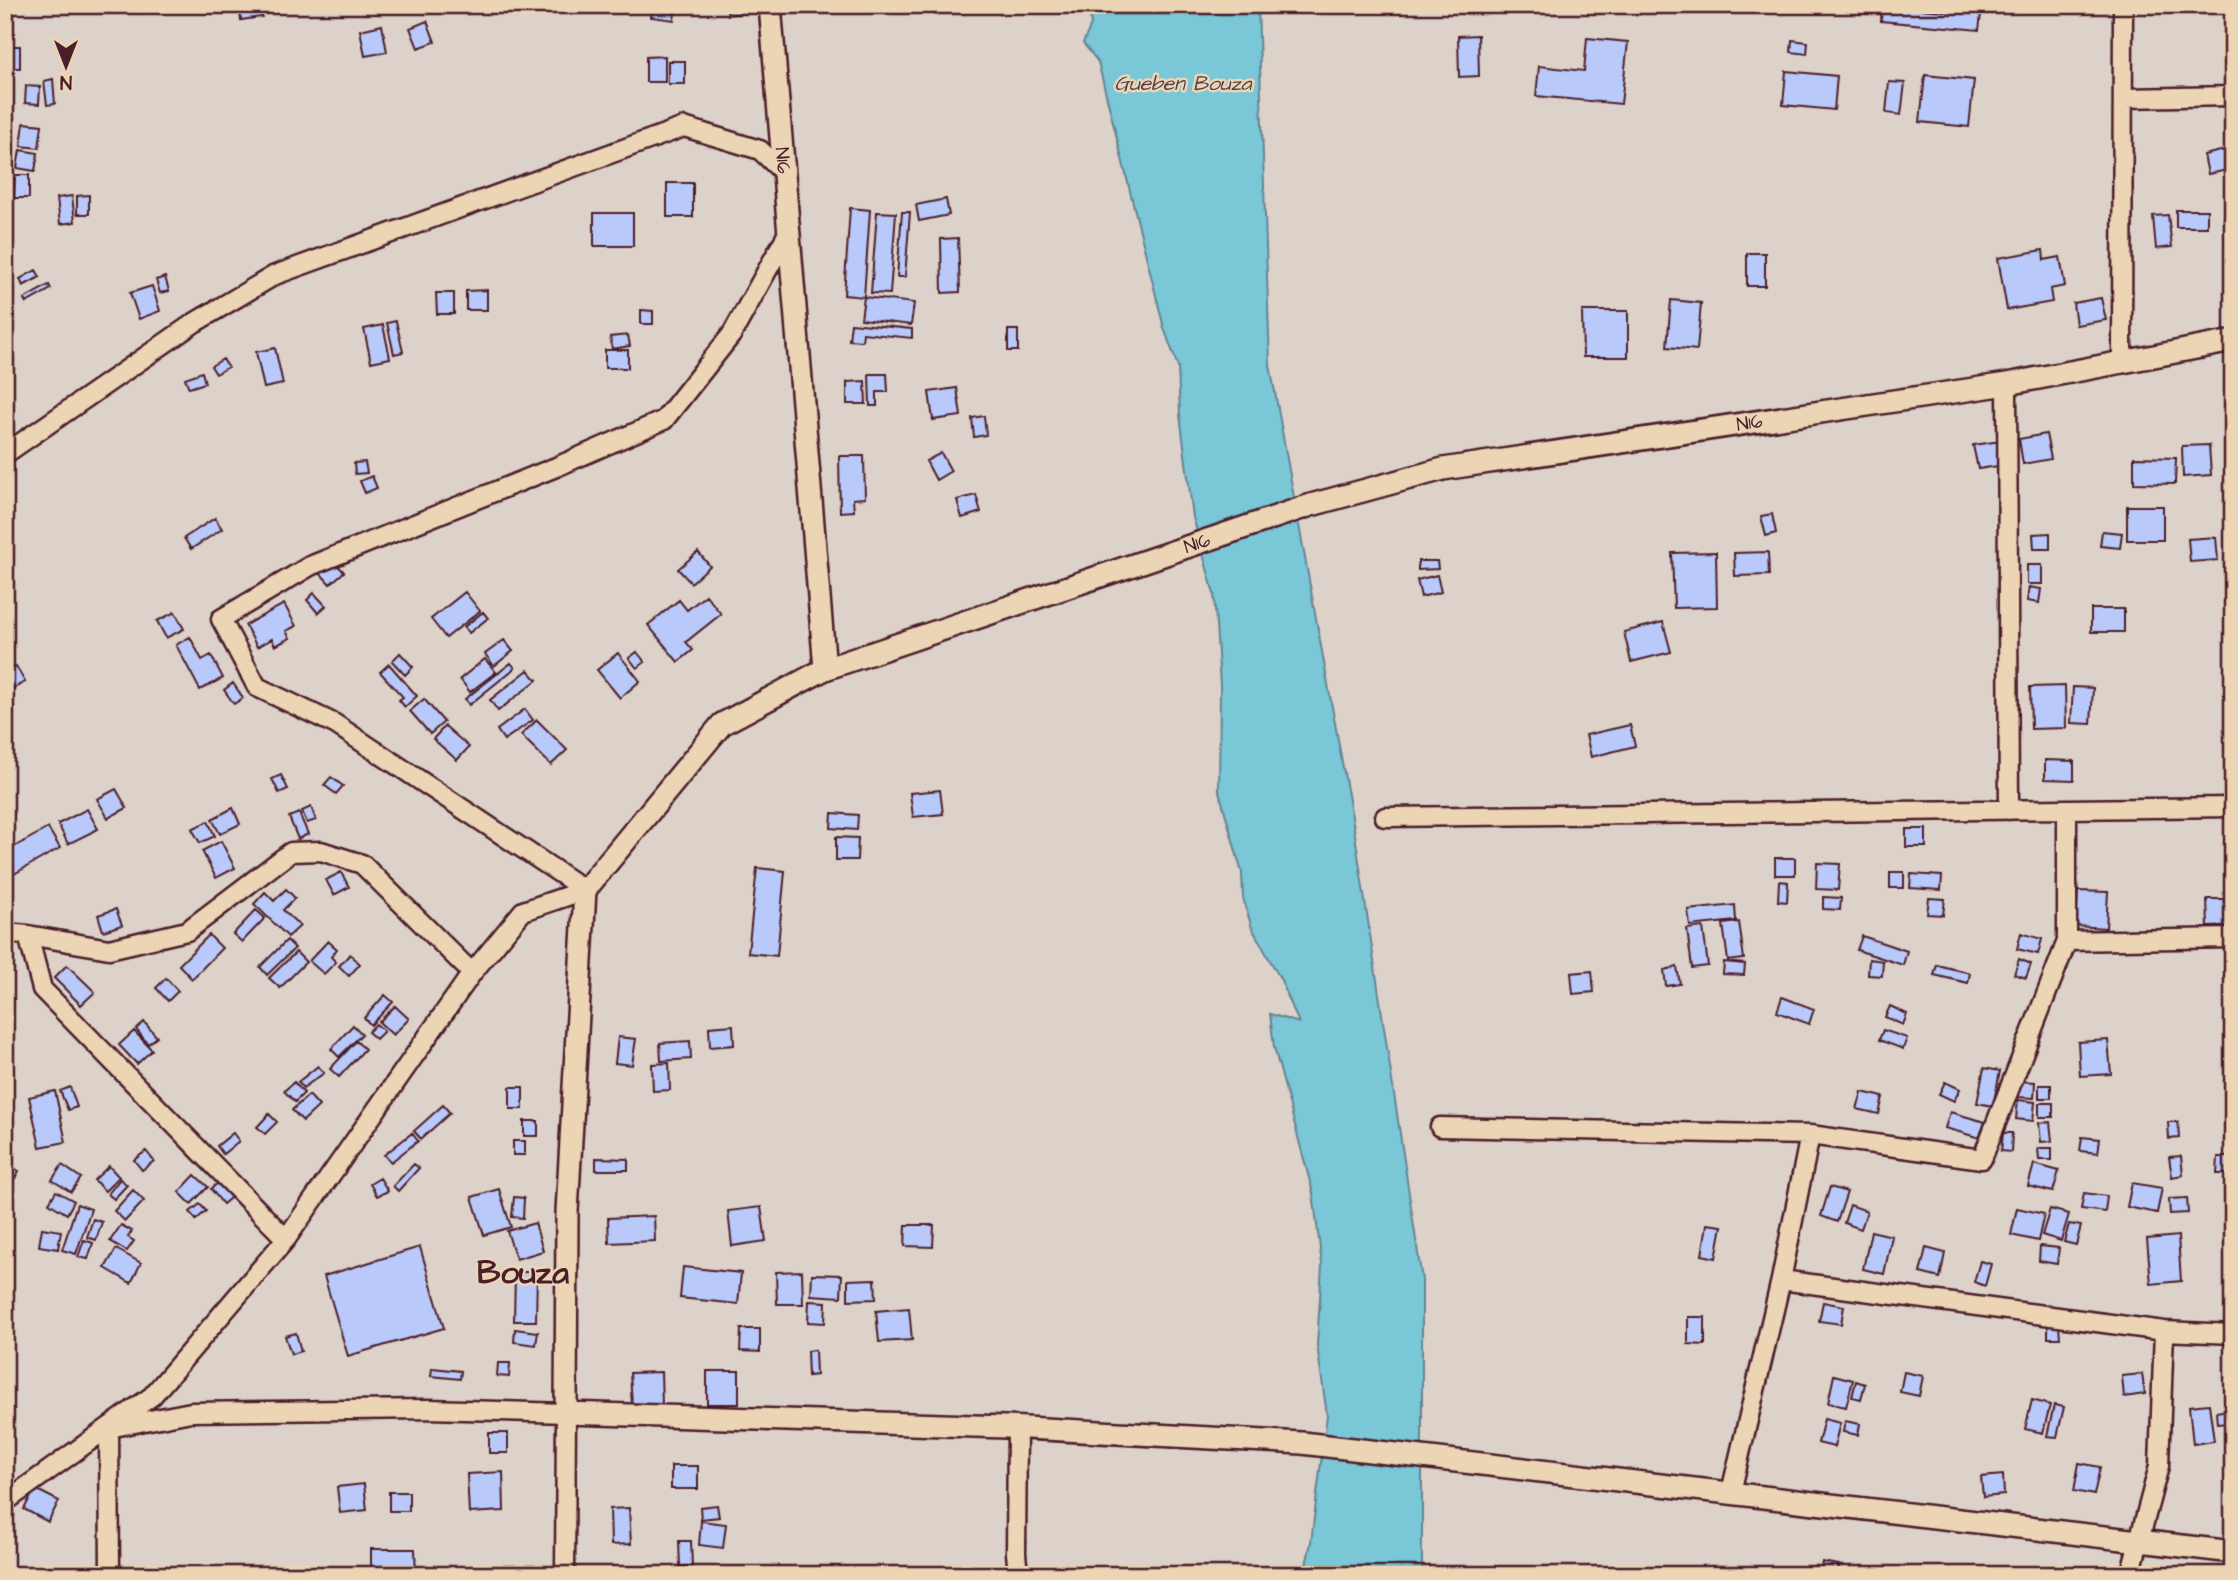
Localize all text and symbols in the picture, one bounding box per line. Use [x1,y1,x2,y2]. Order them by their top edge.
north arrow [32,32,102,102]
text: N [60,68,72,95]
water label: Gueben Bouza [1114,69,1253,98]
street label: N16 [768,146,797,175]
street label: N16 [1735,407,1765,438]
street label: N16 [1180,526,1214,560]
district label: Bouza [477,1250,569,1296]

